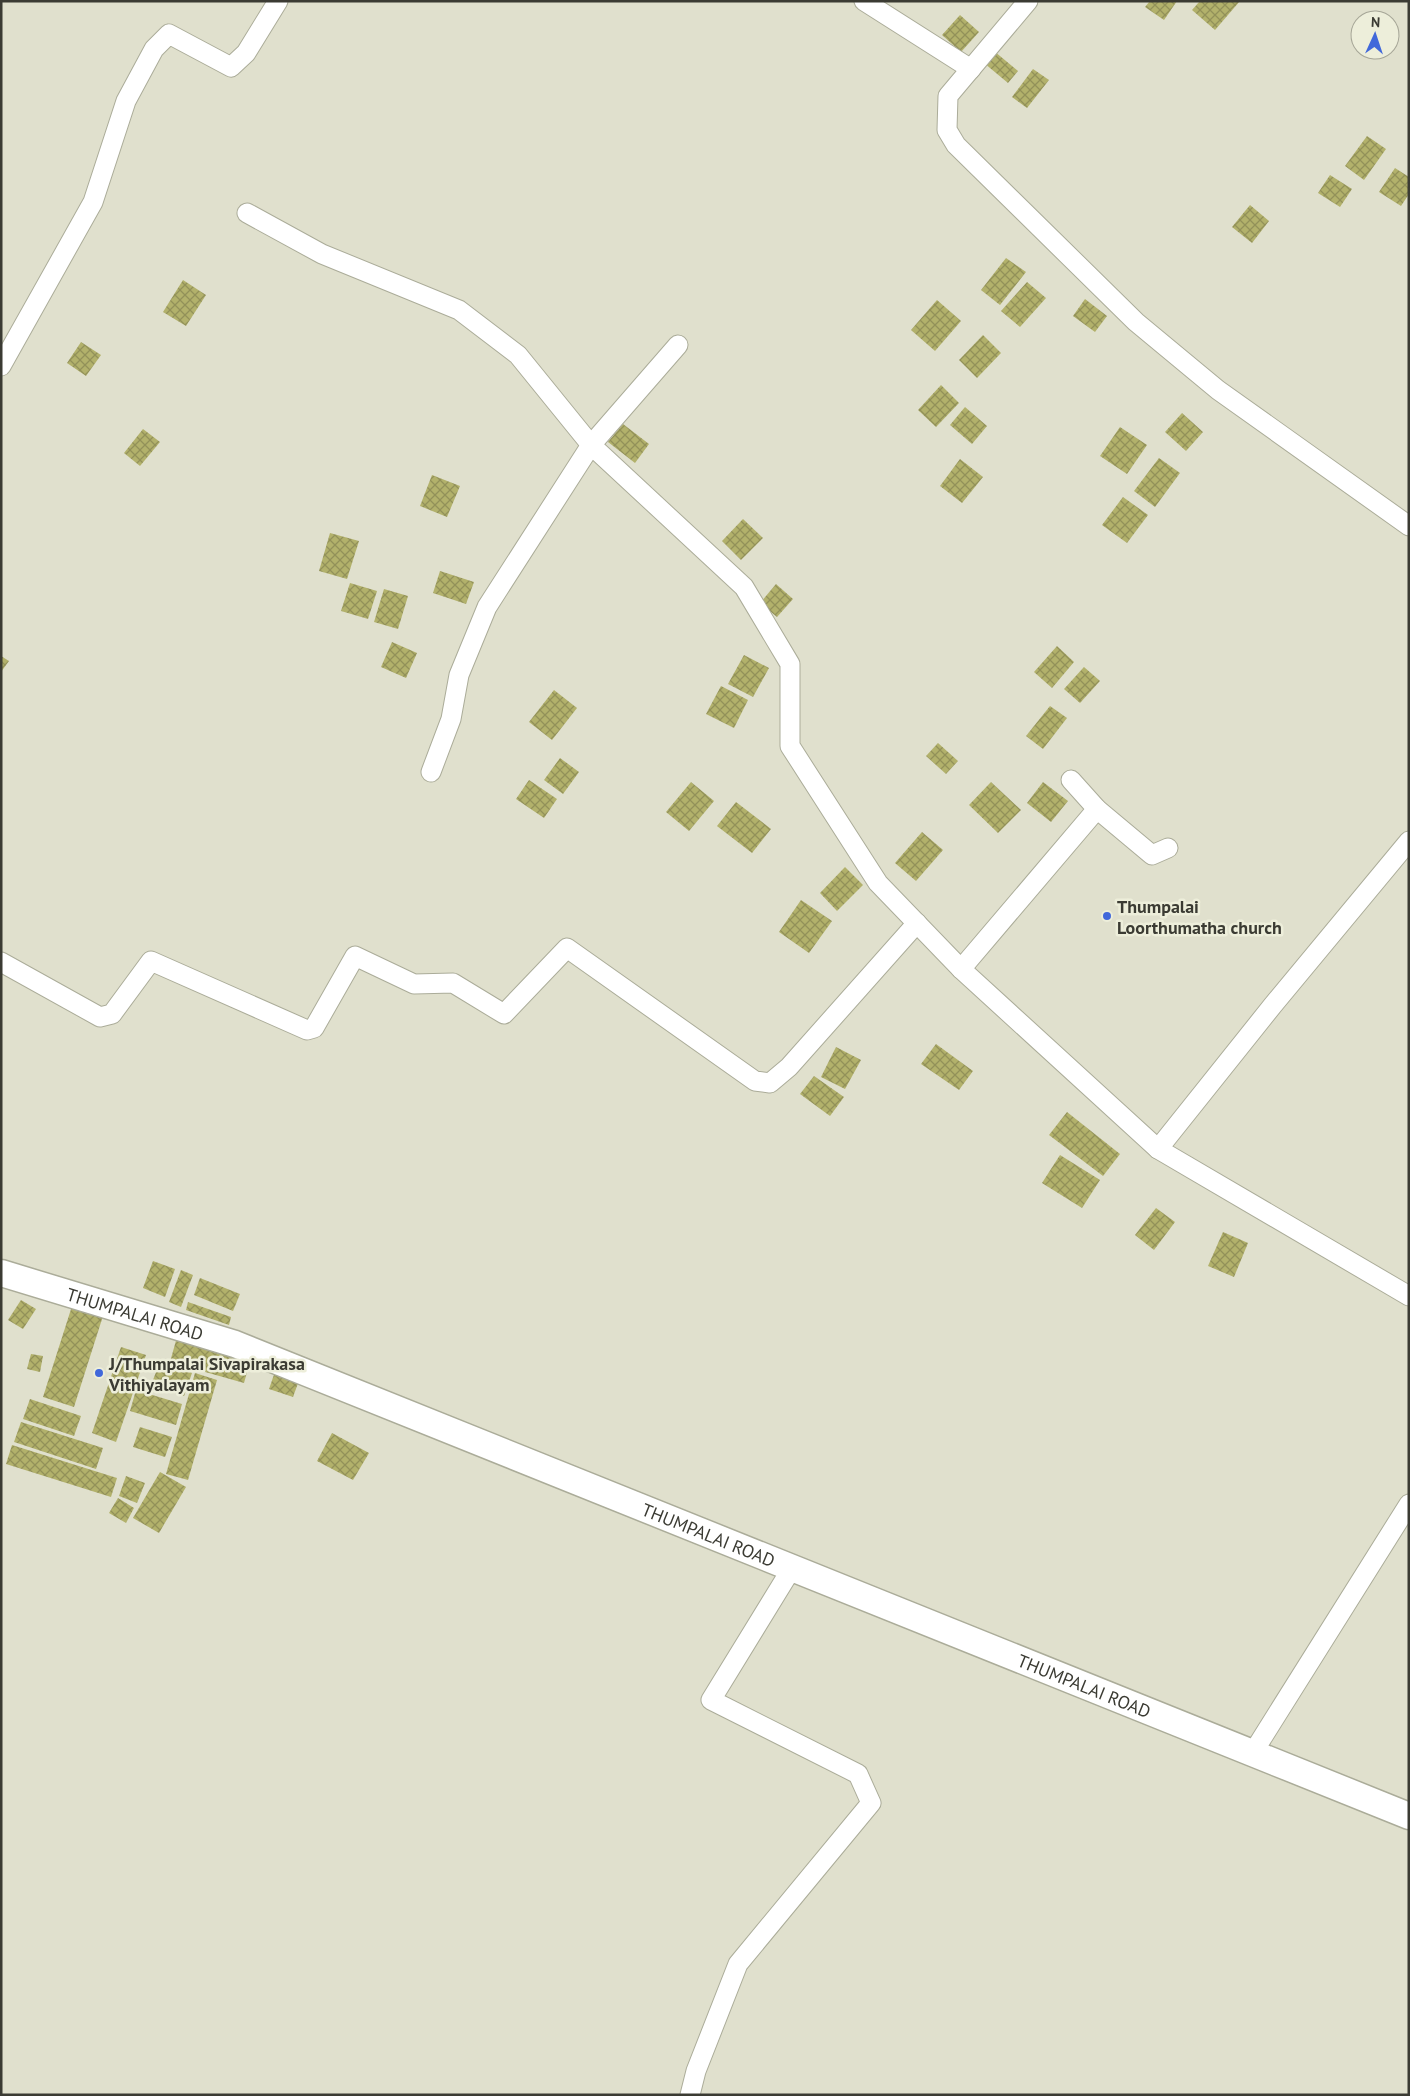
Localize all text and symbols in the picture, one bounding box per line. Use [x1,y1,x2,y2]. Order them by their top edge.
north arrow [1350,10,1400,60]
text: N [1371,13,1381,31]
place label: Thumpalai Loorthumatha church [1117,895,1282,939]
marker: Thumpalai Loorthumatha church [1101,910,1113,922]
street label: THUMPALAI ROAD [64,1282,206,1345]
place label: J/Thumpalai Sivapirakasa Vithiyalayam [108,1352,305,1396]
marker: J/Thumpalai Sivapirakasa Vithiyalayam [93,1367,105,1379]
street label: THUMPALAI ROAD [639,1497,779,1572]
street label: THUMPALAI ROAD [1014,1648,1154,1723]

